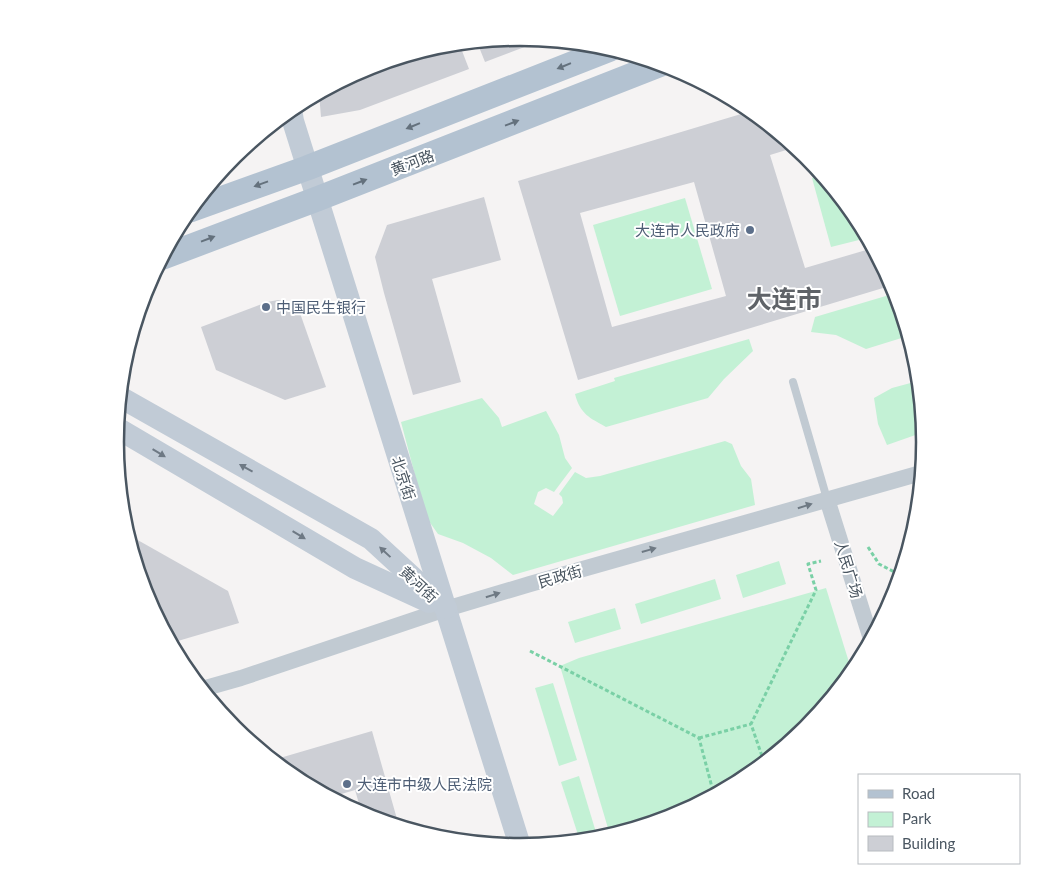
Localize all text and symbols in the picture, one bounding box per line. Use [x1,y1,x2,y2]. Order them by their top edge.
one-way arrow [557,63,571,71]
one-way arrow [504,118,519,126]
one-way arrow [405,122,420,130]
street label: 黄河路 [388,146,436,178]
one-way arrow [353,178,368,185]
one-way arrow [253,180,268,188]
place label: 大连市人民政府 [635,221,740,239]
marker: 大连市人民政府 [744,224,756,236]
one-way arrow [201,235,216,243]
district label: 大连市 [746,283,822,313]
place label: 中国民生银行 [276,298,366,316]
marker: 中国民生银行 [260,301,272,313]
one-way arrow [152,448,165,457]
street label: 北京街 [388,454,420,502]
one-way arrow [240,464,253,473]
one-way arrow [798,501,813,509]
one-way arrow [292,531,305,540]
street label: 人民广场 [832,538,866,600]
one-way arrow [380,546,392,558]
one-way arrow [642,546,657,554]
street label: 民政街 [536,561,584,591]
street label: 黄河街 [396,562,442,606]
one-way arrow [486,591,501,599]
legend [858,774,1020,864]
place label: 大连市中级人民法院 [357,775,492,793]
marker: 大连市中级人民法院 [341,778,353,790]
text: Road [902,784,935,802]
text: Park [902,809,932,827]
text: Building [902,834,955,852]

